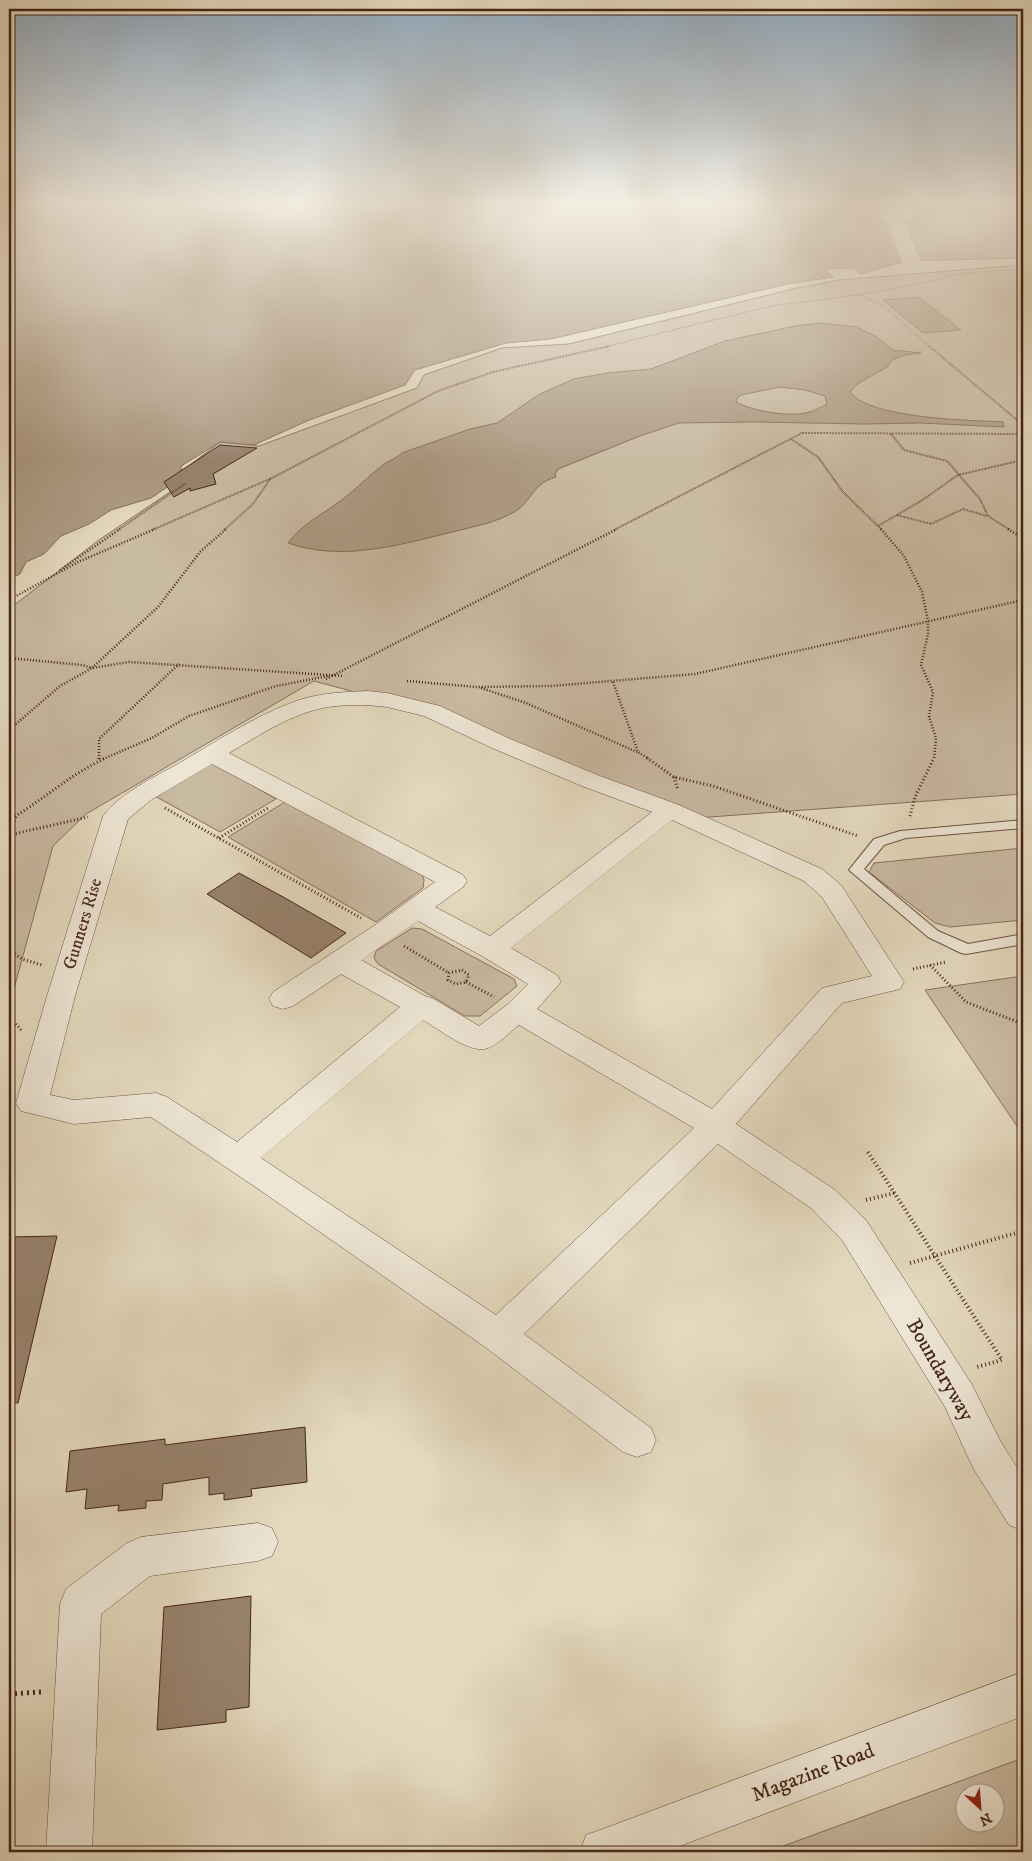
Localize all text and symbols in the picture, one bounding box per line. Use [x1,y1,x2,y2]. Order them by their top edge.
street label: Gunners Rise [59,876,107,972]
street label: Boundaryway [900,1314,980,1427]
street label: Magazine Road [748,1737,879,1808]
north arrow [954,1784,1004,1834]
text: N [976,1808,994,1830]

